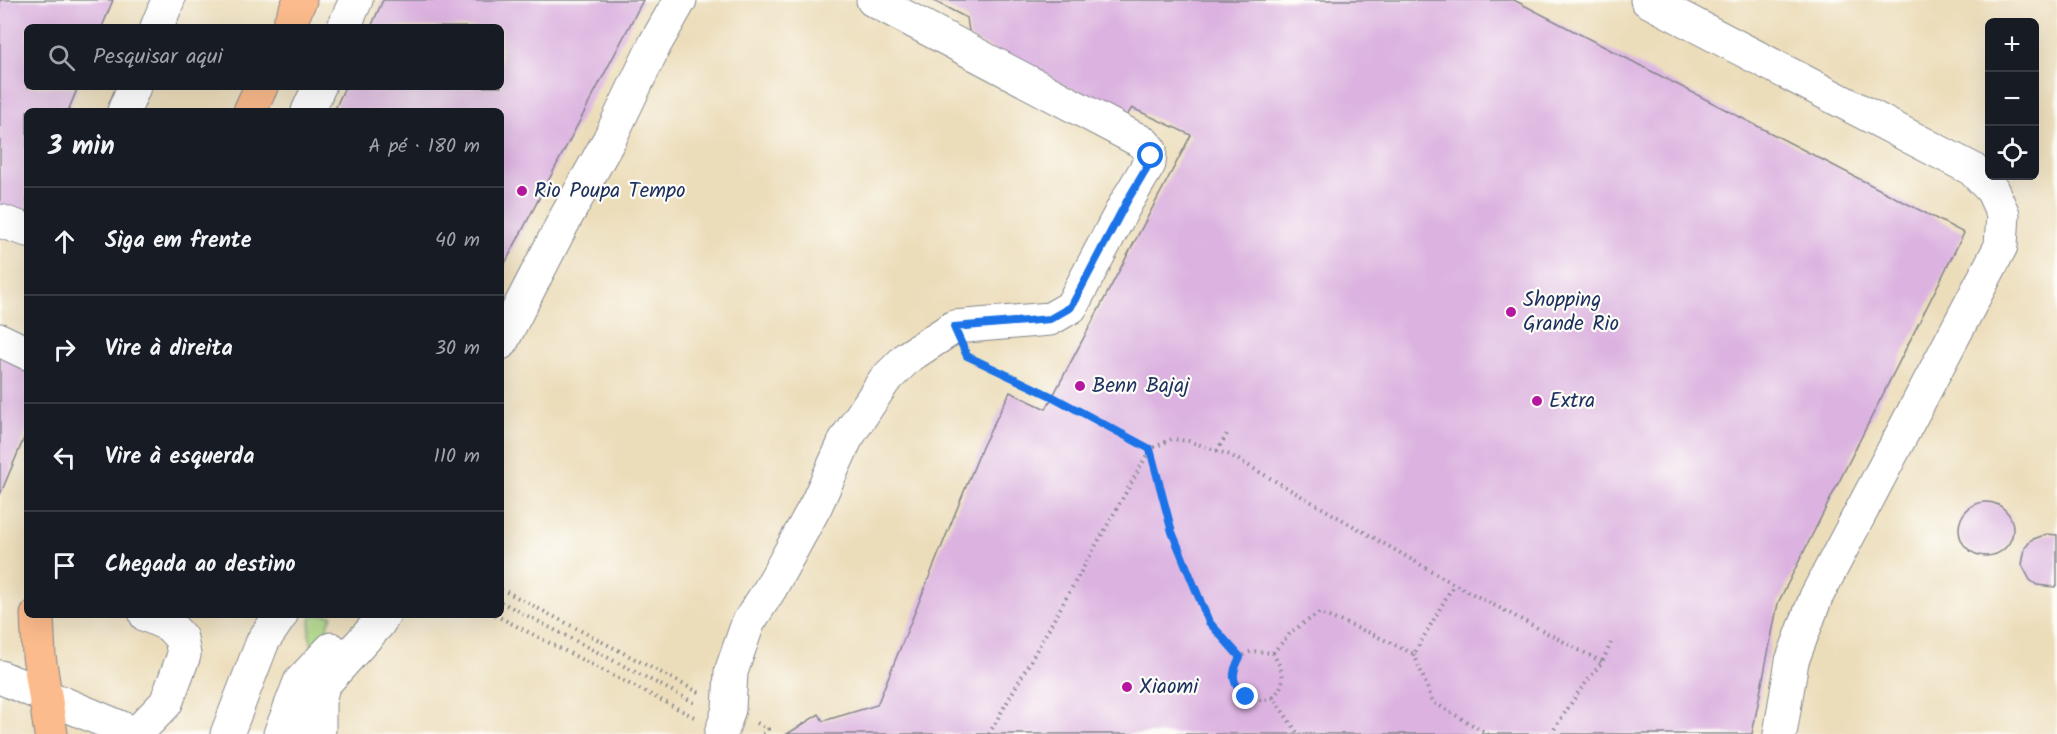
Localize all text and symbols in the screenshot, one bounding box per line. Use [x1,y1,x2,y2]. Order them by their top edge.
map controls [1985,18,2039,180]
button: + [1985,18,2039,72]
search box [24,24,504,90]
text: Pesquisar aqui [93,40,223,75]
icon: search [45,41,78,74]
button: − [1985,72,2039,126]
text: 3 min [48,126,115,168]
button: locate [1985,126,2039,180]
text: A pé · 180 m [368,131,480,163]
route start [1137,142,1163,168]
place label: Rio Poupa Tempo [534,175,685,208]
marker: Rio Poupa Tempo [515,184,529,198]
text: Siga em frente [105,224,251,259]
icon: ahead [48,225,81,258]
text: 40 m [435,225,480,257]
place label: Shopping Grande Rio [1523,284,1619,341]
marker: Shopping Grande Rio [1504,305,1518,319]
text: Vire à direita [105,332,233,367]
icon: right [48,333,81,366]
text: 30 m [435,333,480,365]
place label: Benn Bajaj [1092,370,1190,403]
marker: Benn Bajaj [1073,379,1087,393]
place label: Extra [1549,385,1595,418]
marker: Extra [1530,394,1544,408]
text: Vire à esquerda [105,440,254,475]
icon: left [48,441,81,474]
text: 110 m [434,441,480,473]
text: Chegada ao destino [105,548,296,583]
icon: arrive [48,549,81,582]
place label: Xiaomi [1139,671,1199,704]
marker: Xiaomi [1120,680,1134,694]
route end [1232,683,1258,709]

